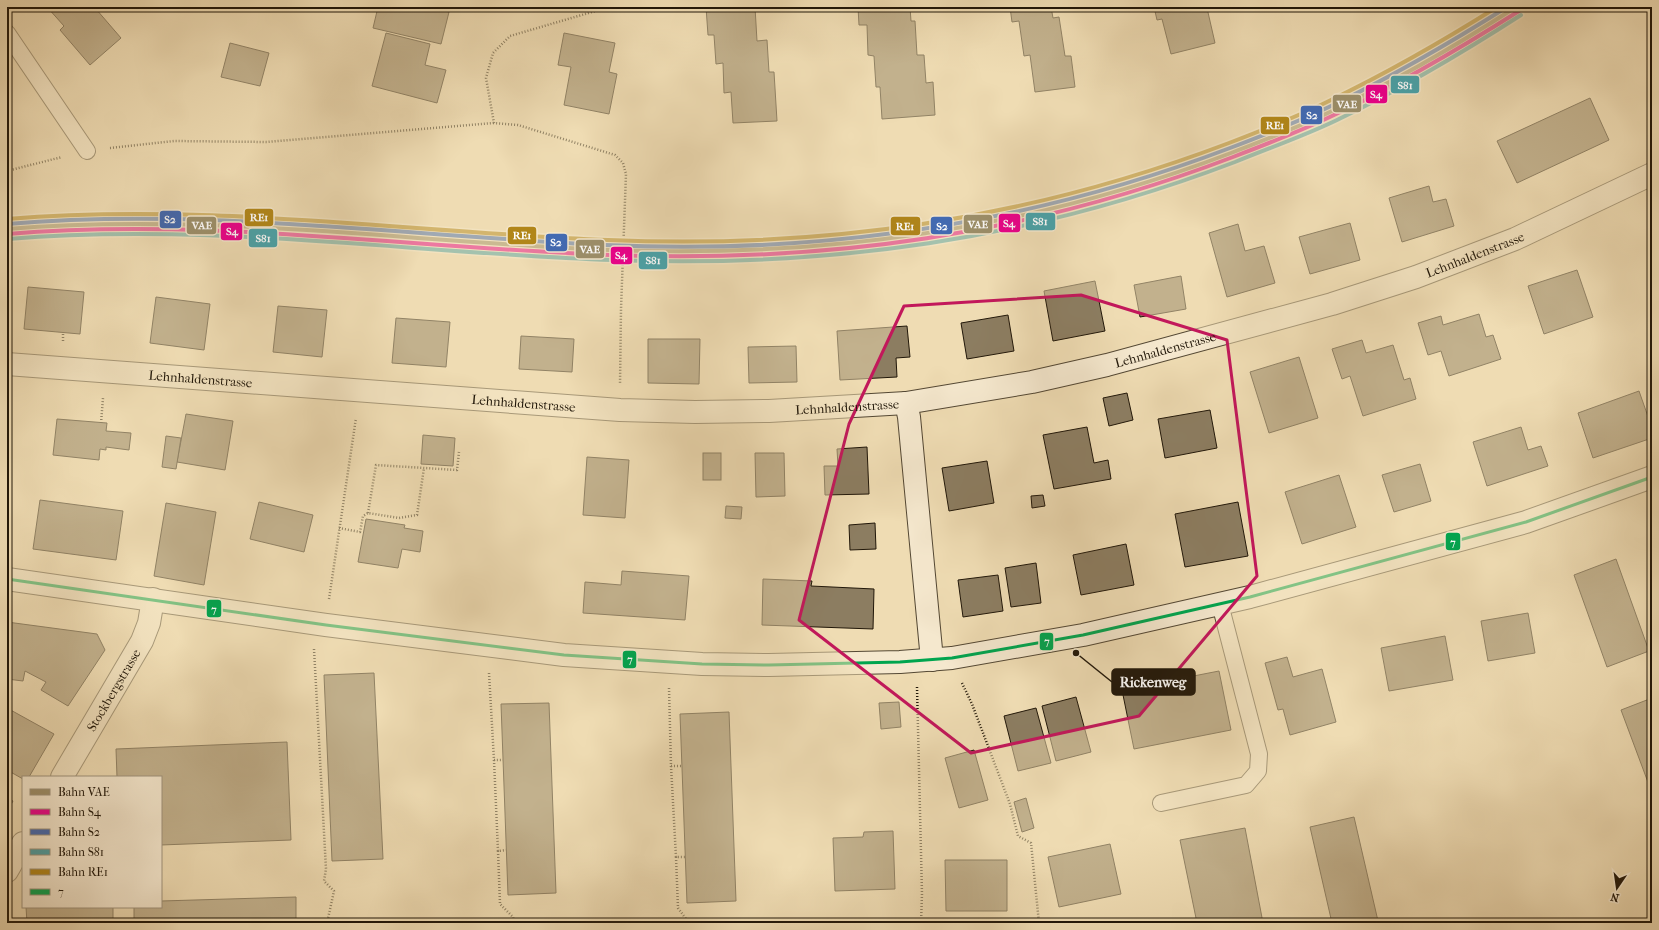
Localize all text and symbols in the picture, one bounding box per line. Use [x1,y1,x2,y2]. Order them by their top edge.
line badge: S81 [1390,75,1420,94]
text: S81 [1397,79,1413,92]
line badge: S4 [1365,84,1388,104]
text: S4 [1370,88,1383,101]
line badge: VAE [1332,94,1362,113]
text: VAE [1336,98,1357,111]
line badge: S2 [1300,105,1323,125]
text: S2 [1306,109,1318,122]
line badge: RE1 [1260,116,1290,135]
text: RE1 [1266,119,1284,132]
line badge: RE1 [244,208,274,227]
line badge: S2 [159,210,182,229]
text: RE1 [250,211,268,224]
line badge: S81 [1025,212,1056,231]
text: S2 [164,213,176,226]
line badge: S4 [998,213,1021,233]
line badge: VAE [963,214,993,234]
text: S81 [1032,215,1048,228]
line badge: VAE [186,216,217,235]
line badge: RE1 [890,216,921,236]
line badge: S2 [930,216,953,235]
text: S4 [1003,217,1016,230]
text: VAE [967,218,988,231]
text: VAE [191,219,212,232]
text: RE1 [896,220,914,233]
text: S2 [936,220,948,233]
line badge: S4 [220,222,243,241]
text: S4 [226,225,239,238]
line badge: RE1 [507,226,537,245]
line badge: S81 [248,228,278,248]
text: RE1 [513,229,531,242]
street label: Lehnhaldenstrasse [1424,229,1527,281]
text: S81 [255,232,271,245]
line badge: S2 [545,233,568,252]
text: S2 [550,236,562,249]
line badge: VAE [575,239,605,259]
text: VAE [579,243,600,256]
line badge: S4 [610,246,633,265]
text: S4 [615,249,628,262]
line badge: S81 [638,251,668,270]
text: S81 [645,254,661,267]
street label: Lehnhaldenstrasse [1113,329,1218,371]
street label: Lehnhaldenstrasse [148,368,253,390]
street label: Lehnhaldenstrasse [471,392,577,415]
street label: Lehnhaldenstrasse [795,396,900,417]
line badge: 7 [1445,532,1461,551]
text: 7 [1449,536,1456,549]
line badge: 7 [206,599,222,618]
text: 7 [210,603,217,616]
line badge: 7 [1039,632,1054,651]
text: 7 [1043,635,1050,648]
street label: Stockbergstrasse [84,646,144,734]
line badge: 7 [622,650,637,669]
text: 7 [626,653,633,666]
callout: Rickenweg [1112,669,1195,695]
text: Rickenweg [1120,674,1187,691]
legend [22,776,162,908]
text: Bahn VAE [58,785,110,799]
text: Bahn S4 [58,805,102,819]
text: Bahn S2 [58,825,100,839]
text: Bahn S81 [58,845,104,859]
text: Bahn RE1 [58,865,108,879]
north arrow [1597,868,1637,908]
text: 7 [58,885,64,899]
text: N [1609,890,1620,905]

